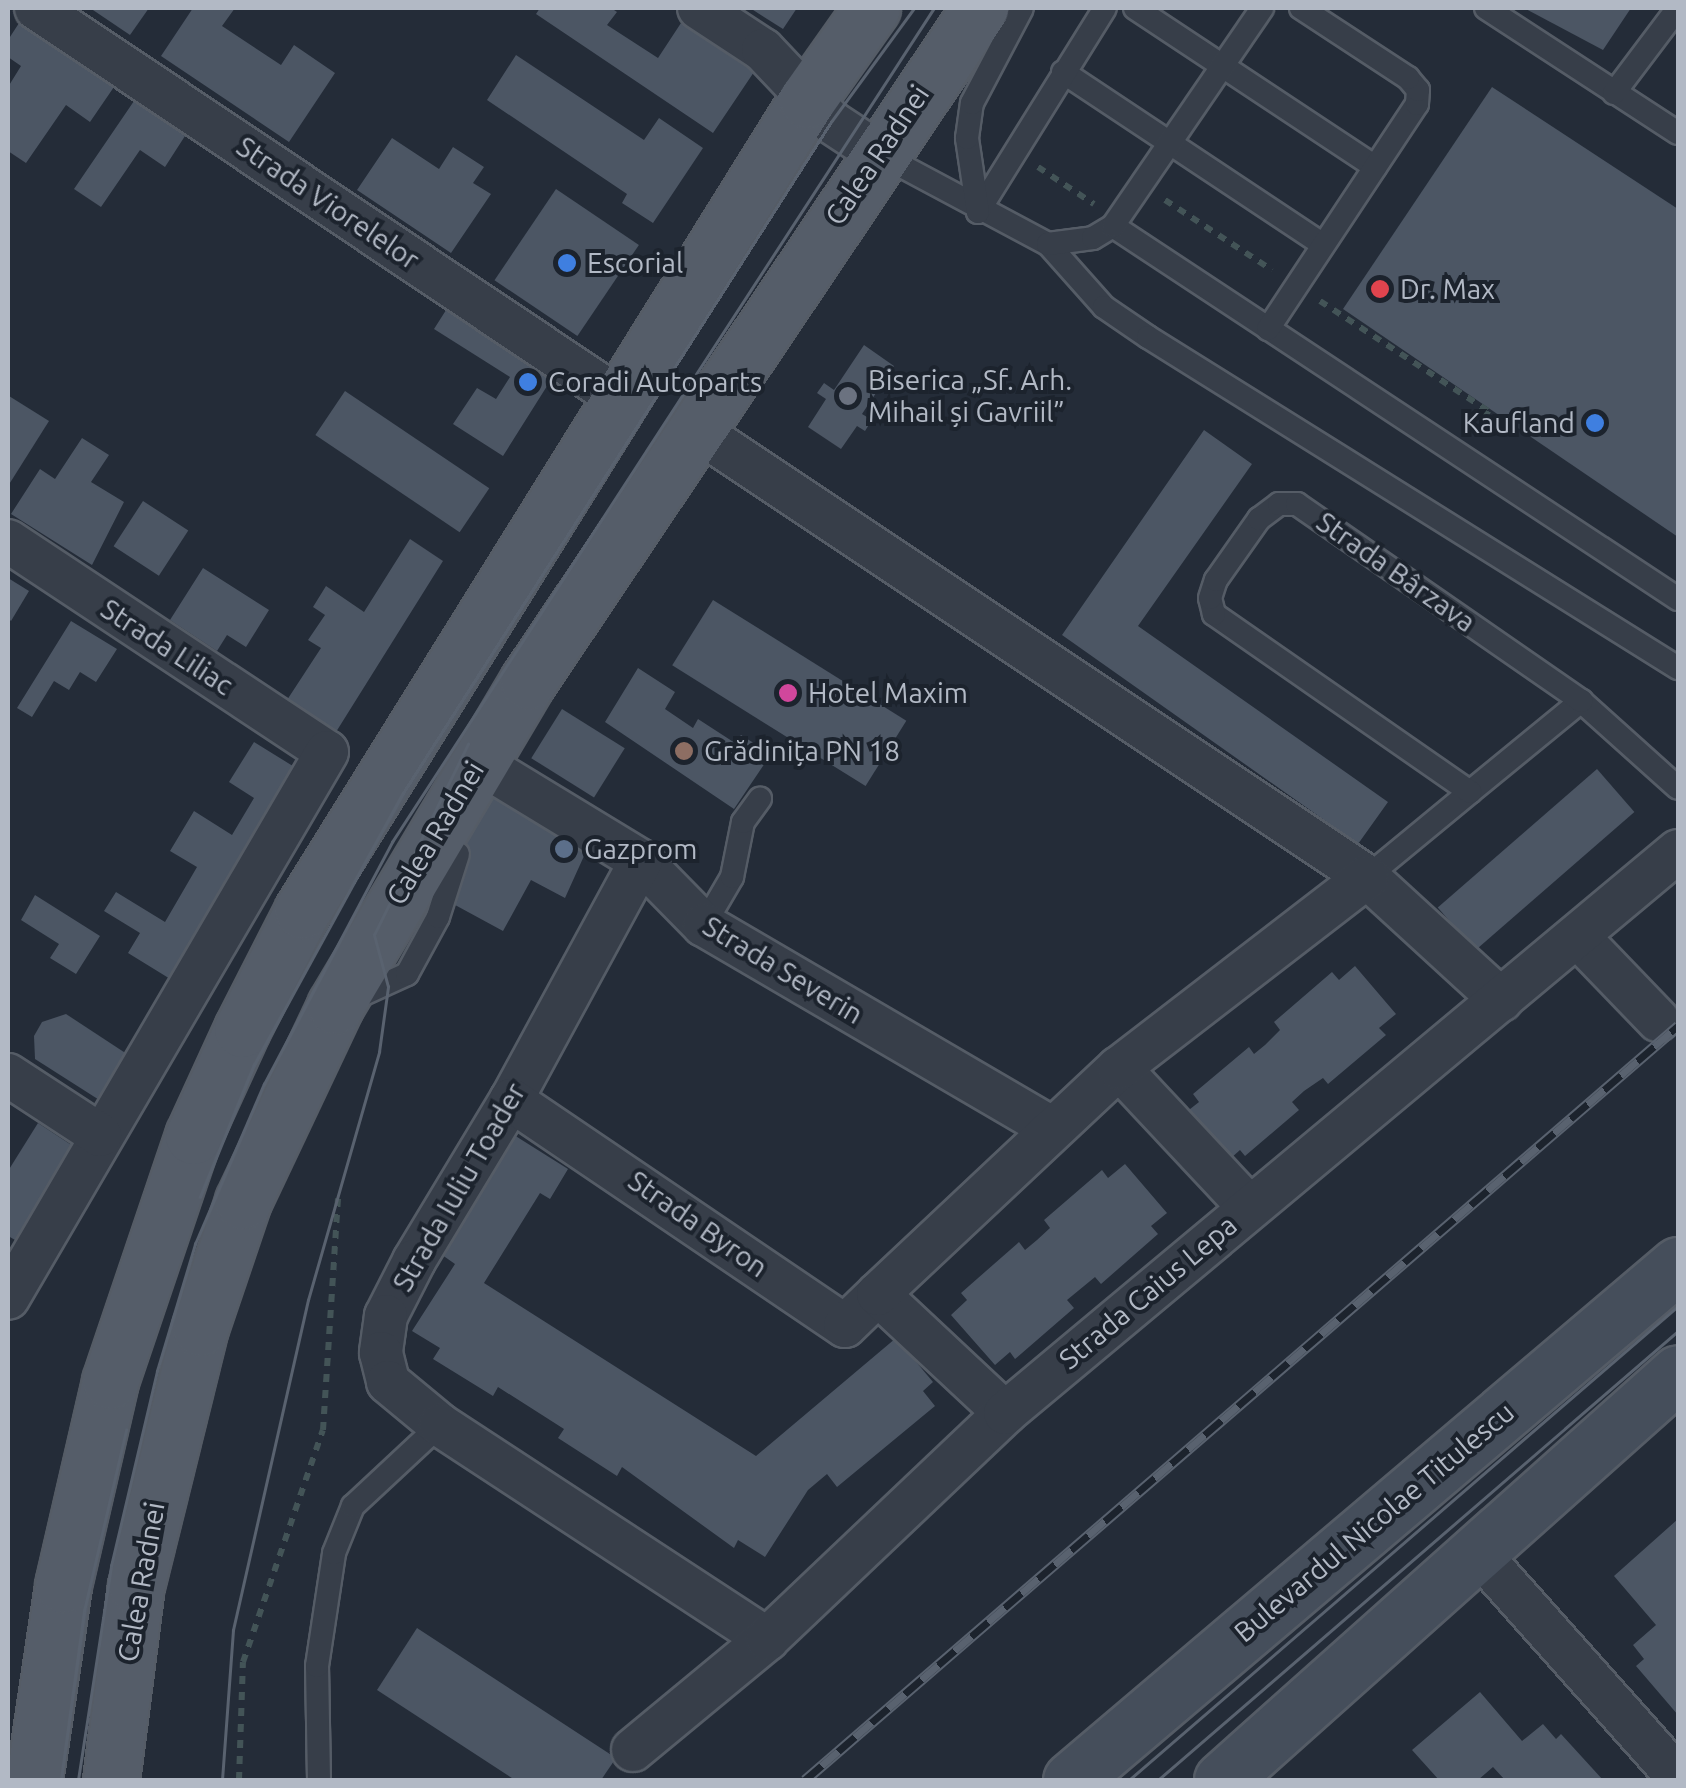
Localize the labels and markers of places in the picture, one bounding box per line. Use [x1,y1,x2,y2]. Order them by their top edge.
place label: Escorial [587,246,683,280]
marker: Escorial [556,252,578,274]
place label: Dr. Max [1400,272,1495,306]
marker: Dr. Max [1369,278,1391,300]
place label: Biserica „Sf. Arh. Mihail și Gavriil” [868,363,1072,429]
place label: Coradi Autoparts [548,365,762,399]
marker: Coradi Autoparts [517,371,539,393]
marker: Biserica „Sf. Arh. Mihail și Gavriil” [837,385,859,407]
place label: Kaufland [1463,406,1575,440]
marker: Kaufland [1584,412,1606,434]
place label: Hotel Maxim [808,676,968,710]
marker: Hotel Maxim [777,682,799,704]
place label: Grădinița PN 18 [704,734,900,768]
marker: Grădinița PN 18 [673,740,695,762]
place label: Gazprom [584,832,697,866]
marker: Gazprom [553,838,575,860]

